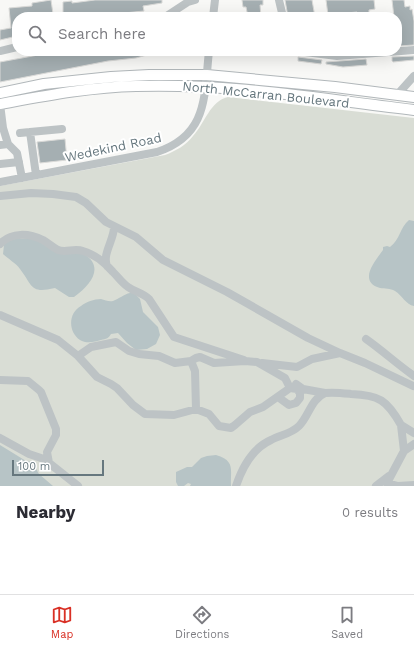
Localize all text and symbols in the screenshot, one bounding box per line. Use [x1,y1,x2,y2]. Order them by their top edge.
search box [12,12,402,56]
icon: search [26,23,48,45]
text: Search here [58,25,146,43]
street label: North McCarran Boulevard [182,78,350,111]
street label: Wedekind Road [63,130,163,165]
scale bar [12,458,104,477]
text: 100 m [18,460,50,473]
text: Nearby [16,502,75,522]
text: 0 results [342,505,398,520]
tab: Map [51,604,73,641]
tab: Directions [175,604,229,641]
tab: Saved [331,604,363,641]

